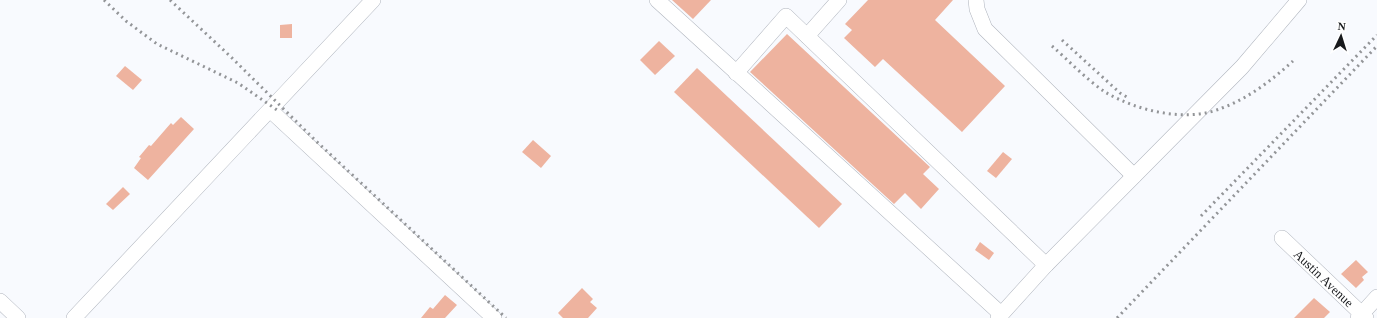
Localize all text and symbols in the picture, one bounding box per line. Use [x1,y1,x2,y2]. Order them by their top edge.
north arrow [1321,16,1361,56]
text: N [1337,20,1346,32]
street label: Austin Avenue [1291,246,1357,310]

